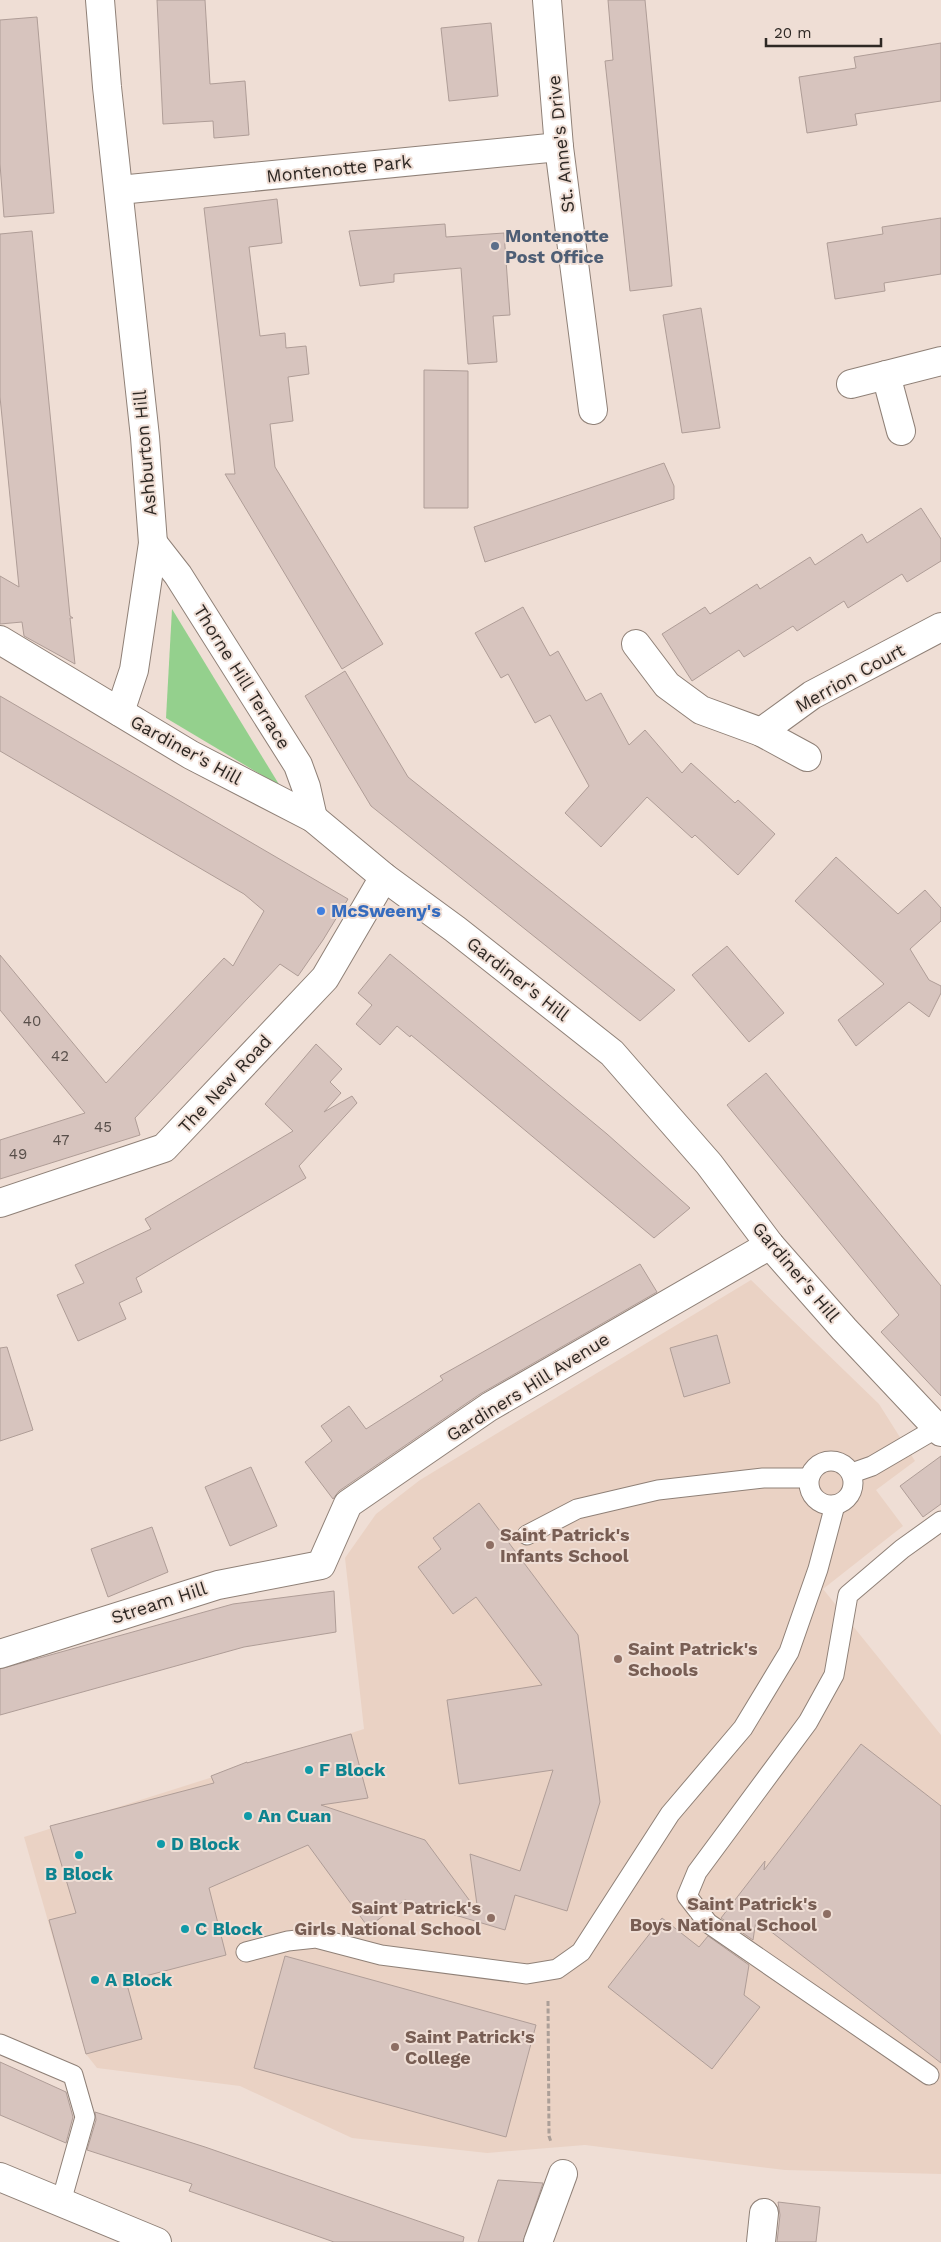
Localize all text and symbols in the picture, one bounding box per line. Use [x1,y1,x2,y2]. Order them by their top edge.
scale bar [766,15,881,47]
text: 20 m [774,24,812,42]
street label: St. Anne's Drive [543,74,578,214]
street label: Montenotte Park [265,150,413,187]
place label: Montenotte Post Office [505,225,609,267]
marker: Montenotte Post Office [489,240,501,252]
street label: Ashburton Hill [128,389,160,517]
street label: Thorne Hill Terrace [190,601,295,753]
street label: Merrion Court [791,639,908,716]
street label: Gardiner's Hill [127,710,246,789]
place label: McSweeny's [331,900,441,921]
marker: McSweeny's [315,905,327,917]
street label: Gardiner's Hill [463,932,574,1025]
house number: 40 [23,1012,41,1030]
street label: The New Road [174,1030,275,1137]
house number: 42 [51,1047,69,1065]
house number: 45 [94,1118,112,1136]
house number: 47 [53,1131,69,1149]
house number: 49 [9,1145,27,1163]
street label: Gardiner's Hill [749,1217,845,1326]
street label: Gardiners Hill Avenue [442,1328,613,1445]
place label: Saint Patrick's Infants School [500,1524,630,1566]
marker: Saint Patrick's Infants School [484,1539,496,1551]
street label: Stream Hill [109,1577,210,1628]
place label: Saint Patrick's Schools [628,1638,758,1680]
marker: Saint Patrick's Schools [612,1653,624,1665]
place label: F Block [319,1759,386,1780]
marker: F Block [303,1764,315,1776]
place label: An Cuan [258,1805,331,1826]
marker: An Cuan [242,1810,254,1822]
place label: D Block [171,1833,240,1854]
marker: D Block [155,1838,167,1850]
marker: B Block [73,1849,85,1861]
place label: B Block [45,1863,114,1884]
place label: Saint Patrick's Boys National School [630,1893,817,1935]
place label: Saint Patrick's Girls National School [294,1897,481,1939]
marker: Saint Patrick's Boys National School [821,1908,833,1920]
marker: Saint Patrick's Girls National School [485,1912,497,1924]
place label: C Block [195,1918,264,1939]
marker: C Block [179,1923,191,1935]
place label: A Block [105,1969,173,1990]
marker: A Block [89,1974,101,1986]
place label: Saint Patrick's College [405,2026,535,2068]
marker: Saint Patrick's College [389,2041,401,2053]

